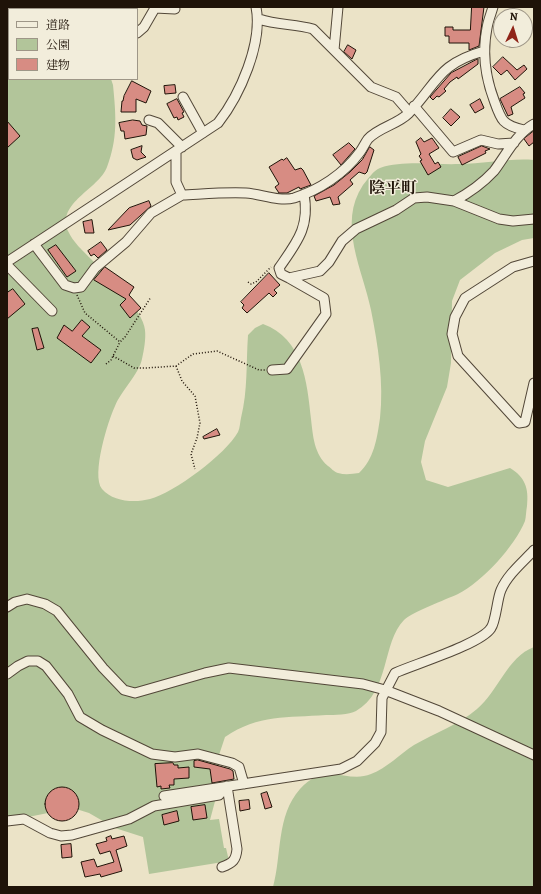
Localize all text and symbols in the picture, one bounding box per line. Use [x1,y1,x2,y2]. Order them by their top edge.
legend [8,8,138,80]
north arrow [493,8,533,48]
text: N [509,9,518,24]
text: 道路 [46,17,70,33]
text: 公園 [46,37,70,53]
text: 建物 [46,57,70,73]
district label: 陰平町 [369,179,417,199]

